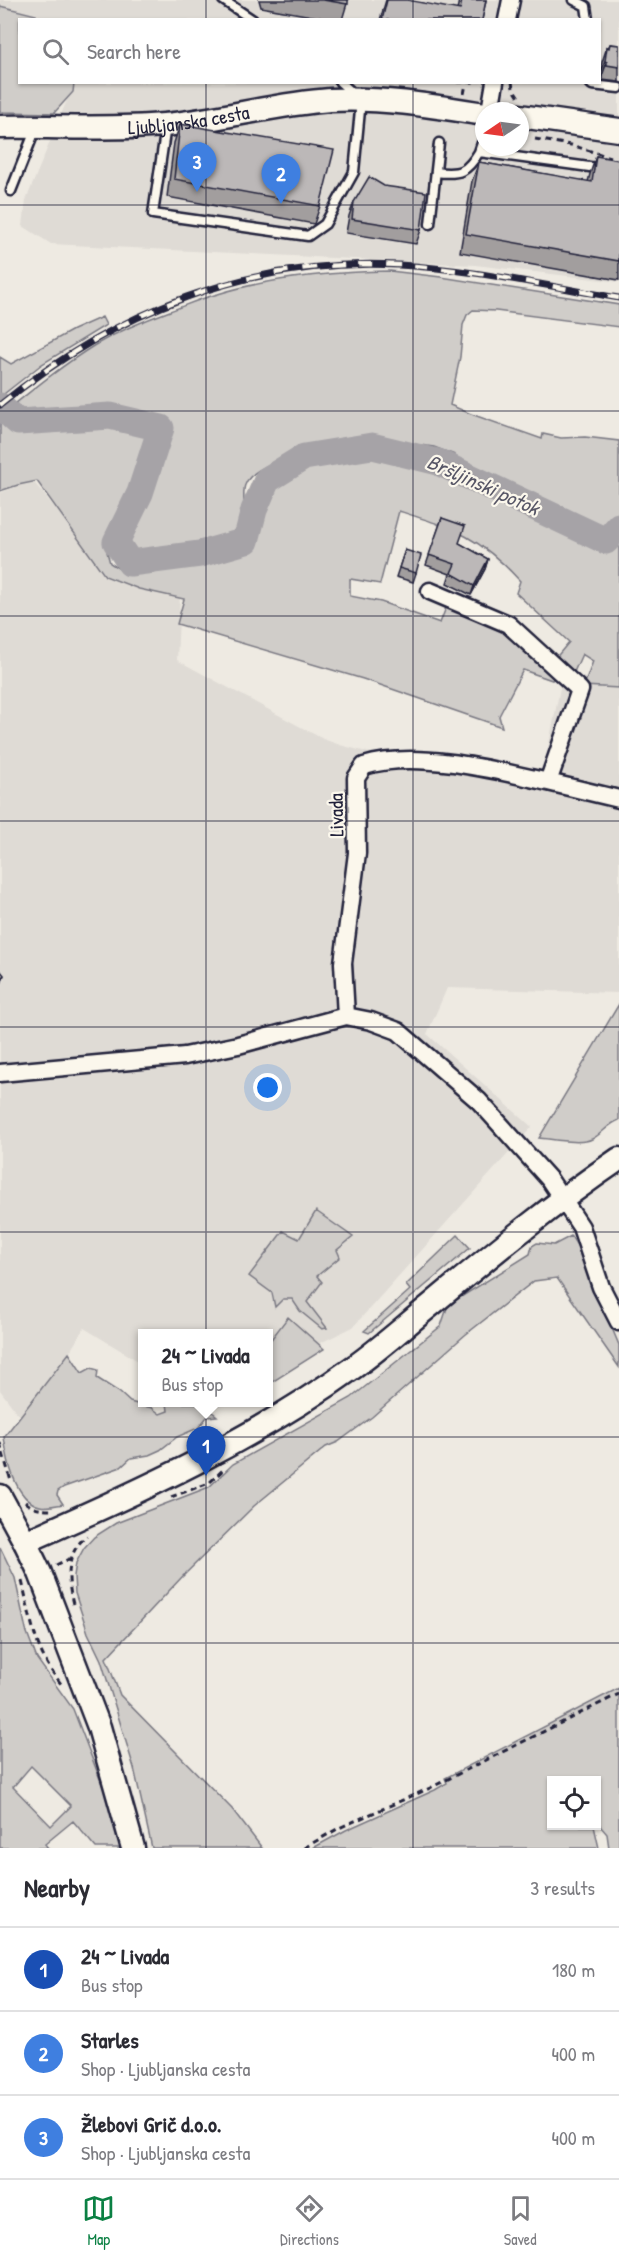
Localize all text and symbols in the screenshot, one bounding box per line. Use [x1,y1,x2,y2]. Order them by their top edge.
search box [18,18,601,84]
icon: search [39,35,72,68]
text: Search here [87,36,181,66]
street label: Ljubljanska cesta [127,98,251,140]
north arrow [475,102,529,156]
pin: 3 [178,142,216,192]
pin: 2 [262,154,300,204]
water label: Bršljinski potok [423,447,546,523]
street label: Livada [322,793,349,837]
your location [253,1073,282,1102]
popup [138,1329,273,1407]
text: 24 ~ Livada [161,1340,250,1370]
text: Bus stop [161,1370,223,1397]
pin: 1 [186,1426,226,1476]
map controls [547,1776,601,1830]
button: locate [547,1776,601,1830]
text: Nearby [24,1870,90,1905]
text: 3 results [530,1874,595,1901]
text: 24 ~ Livada [81,1941,169,1971]
text: 1 [40,1956,47,1983]
text: 180 m [552,1956,595,1983]
text: Bus stop [81,1971,143,1998]
text: Starles [81,2025,139,2055]
text: 2 [39,2040,48,2067]
text: 400 m [551,2040,595,2067]
text: Shop · Ljubljanska cesta [81,2055,250,2082]
text: Žlebovi Grič d.o.o. [81,2109,221,2139]
text: 3 [39,2124,48,2151]
text: 400 m [551,2124,595,2151]
text: Shop · Ljubljanska cesta [81,2139,250,2166]
tab: Map [82,2192,115,2250]
tab: Directions [280,2192,339,2250]
tab: Saved [504,2192,537,2250]

